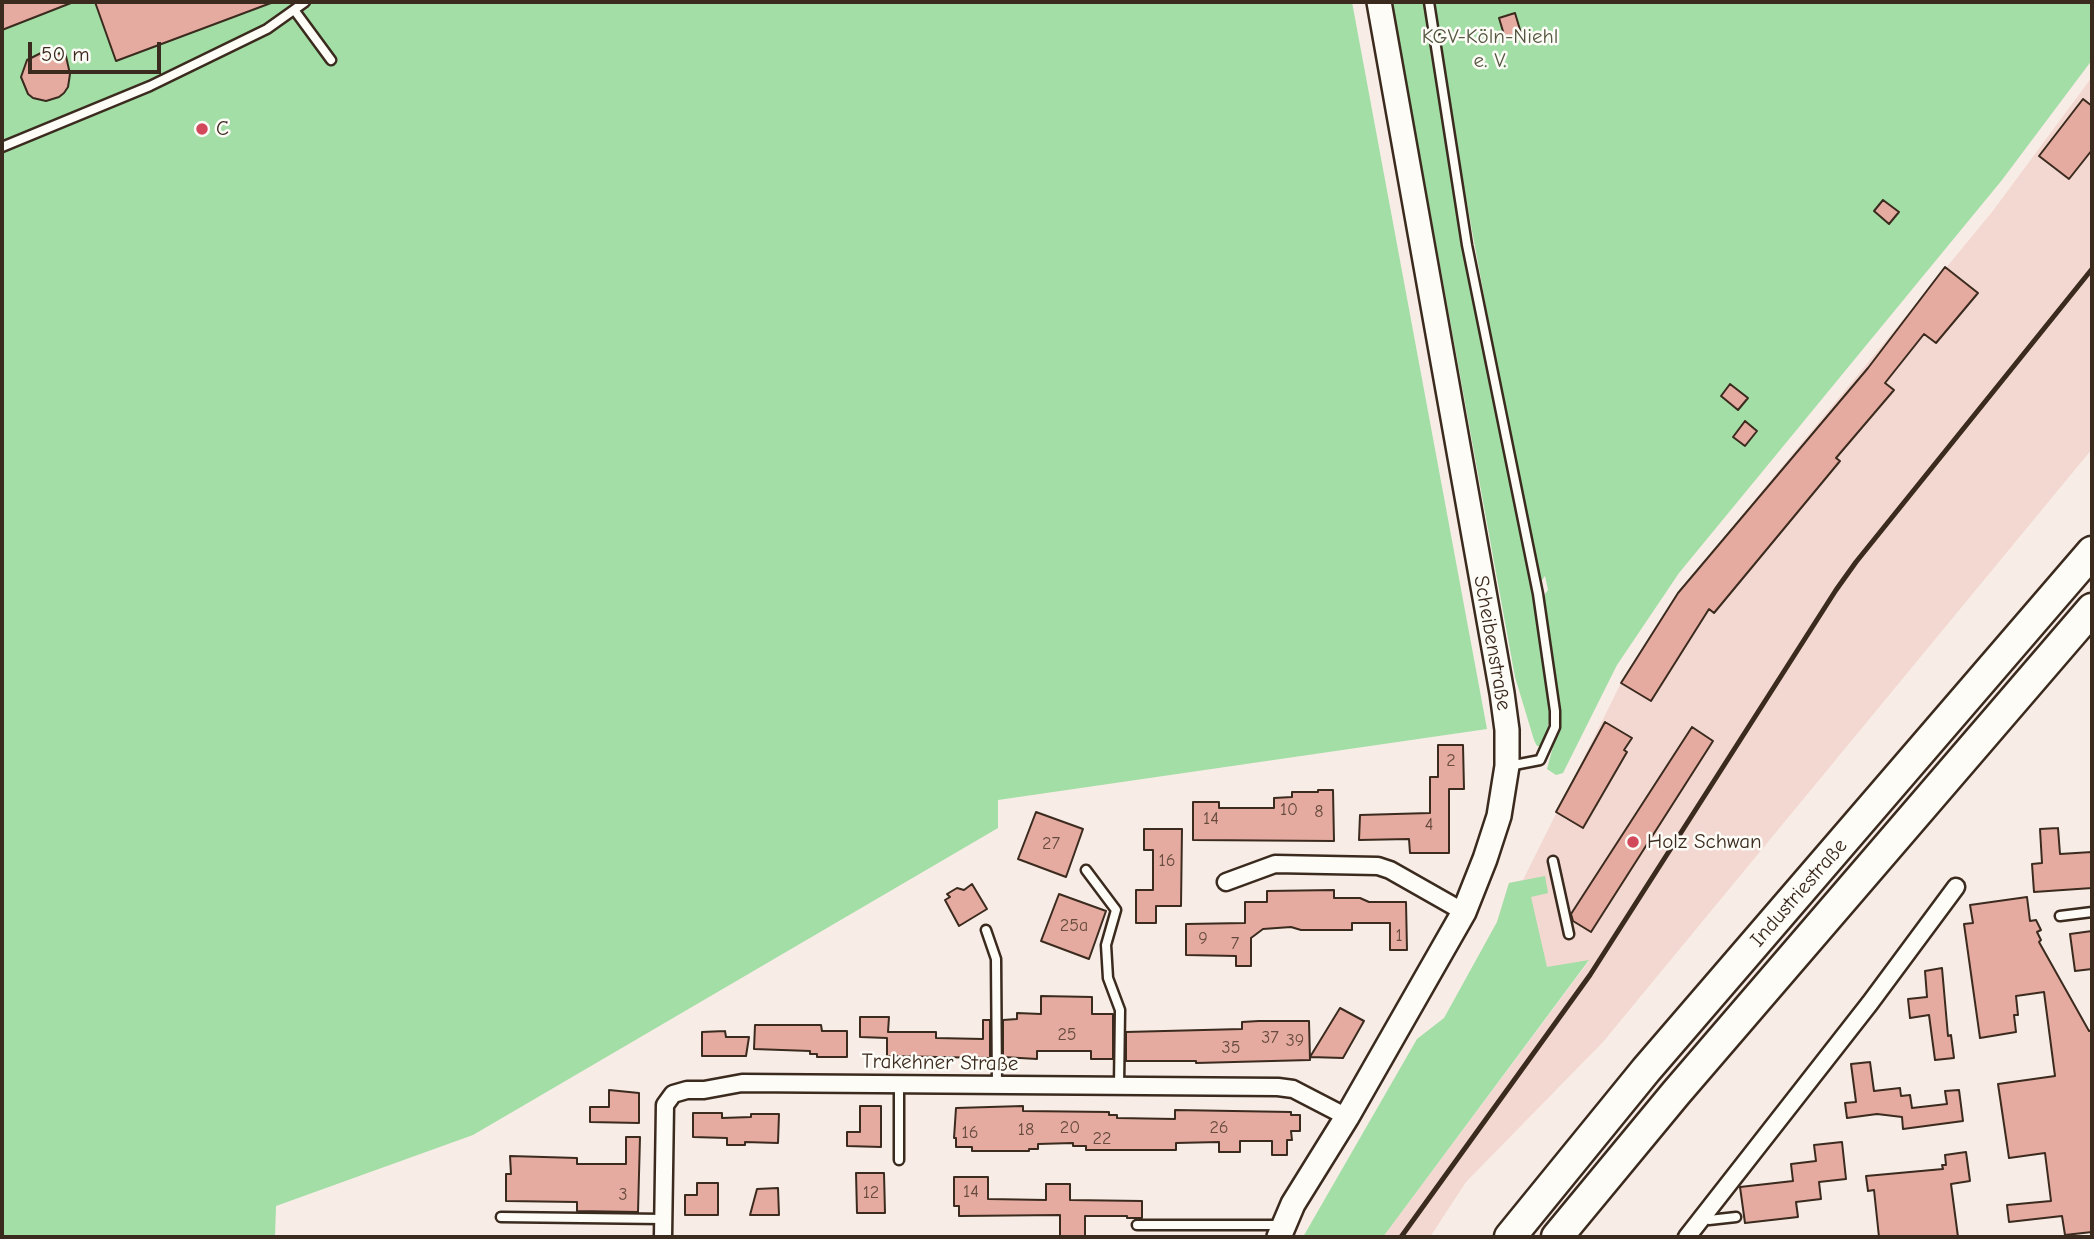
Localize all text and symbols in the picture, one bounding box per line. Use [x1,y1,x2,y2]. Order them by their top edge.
park label: KGV-Köln-Niehl e. V. [1422,24,1558,74]
scale bar [32,28,164,72]
text: 50 m [41,42,90,66]
place label: C [216,116,229,142]
marker: C [194,121,210,137]
street label: Scheibenstraße [1468,573,1516,713]
house number: 2 [1446,750,1456,772]
house number: 10 [1280,799,1298,821]
house number: 8 [1314,801,1324,823]
house number: 14 [1203,808,1219,830]
house number: 4 [1425,814,1433,836]
place label: Holz Schwan [1647,829,1762,855]
house number: 27 [1042,833,1060,855]
marker: Holz Schwan [1625,834,1641,850]
street label: Industriestraße [1745,834,1853,952]
house number: 16 [1159,850,1175,872]
house number: 25a [1060,915,1088,937]
house number: 1 [1395,925,1403,947]
house number: 9 [1198,928,1208,950]
house number: 7 [1231,933,1239,955]
house number: 25 [1057,1024,1077,1046]
house number: 37 [1261,1027,1279,1049]
house number: 39 [1286,1030,1304,1052]
house number: 35 [1222,1037,1240,1059]
street label: Trakehner Straße [861,1049,1019,1077]
house number: 20 [1060,1117,1080,1139]
house number: 26 [1209,1117,1229,1139]
house number: 18 [1018,1119,1034,1141]
house number: 16 [962,1122,978,1144]
house number: 22 [1093,1128,1111,1150]
house number: 14 [963,1181,979,1203]
house number: 12 [863,1182,879,1204]
house number: 3 [618,1184,628,1206]

